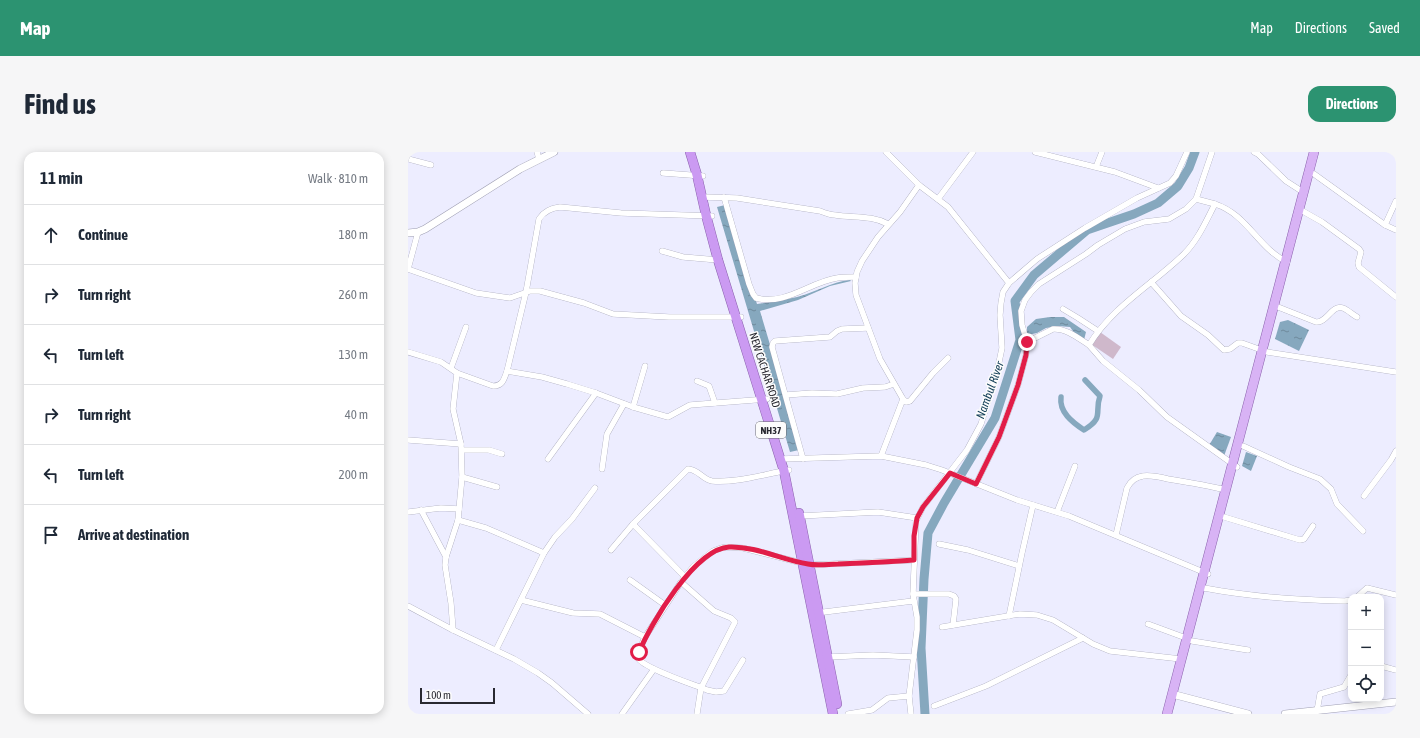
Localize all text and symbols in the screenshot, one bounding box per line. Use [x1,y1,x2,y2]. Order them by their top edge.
text: Map [20,17,51,39]
text: Map [1250,20,1273,36]
text: Directions [1295,20,1347,36]
text: Saved [1369,20,1400,36]
button: Directions [1308,86,1396,122]
text: Find us [24,88,96,120]
text: 11 min [40,168,83,188]
text: Walk · 810 m [308,171,368,186]
icon: ahead [40,224,62,246]
text: Continue [78,226,128,243]
text: 180 m [339,227,368,242]
icon: right [40,284,62,306]
text: Turn right [78,286,131,303]
text: 260 m [339,287,368,302]
street label: NEW CACHAR ROAD [747,331,783,409]
route end [1018,333,1036,351]
icon: left [40,344,62,366]
text: Turn left [78,346,124,363]
text: 130 m [339,347,368,362]
water label: Nambul River [973,359,1007,421]
icon: right [40,404,62,426]
text: Turn right [78,406,131,423]
text: 40 m [345,407,368,422]
road number: NH37 [756,422,786,438]
icon: left [40,464,62,486]
text: Turn left [78,466,124,483]
text: 200 m [339,467,368,482]
icon: arrive [40,524,62,546]
text: Arrive at destination [78,526,189,543]
map controls [1348,594,1384,702]
button: + [1348,594,1384,630]
button: − [1348,630,1384,666]
route start [630,643,648,661]
button: locate [1348,666,1384,702]
scale bar [420,686,495,705]
text: 100 m [426,689,451,701]

